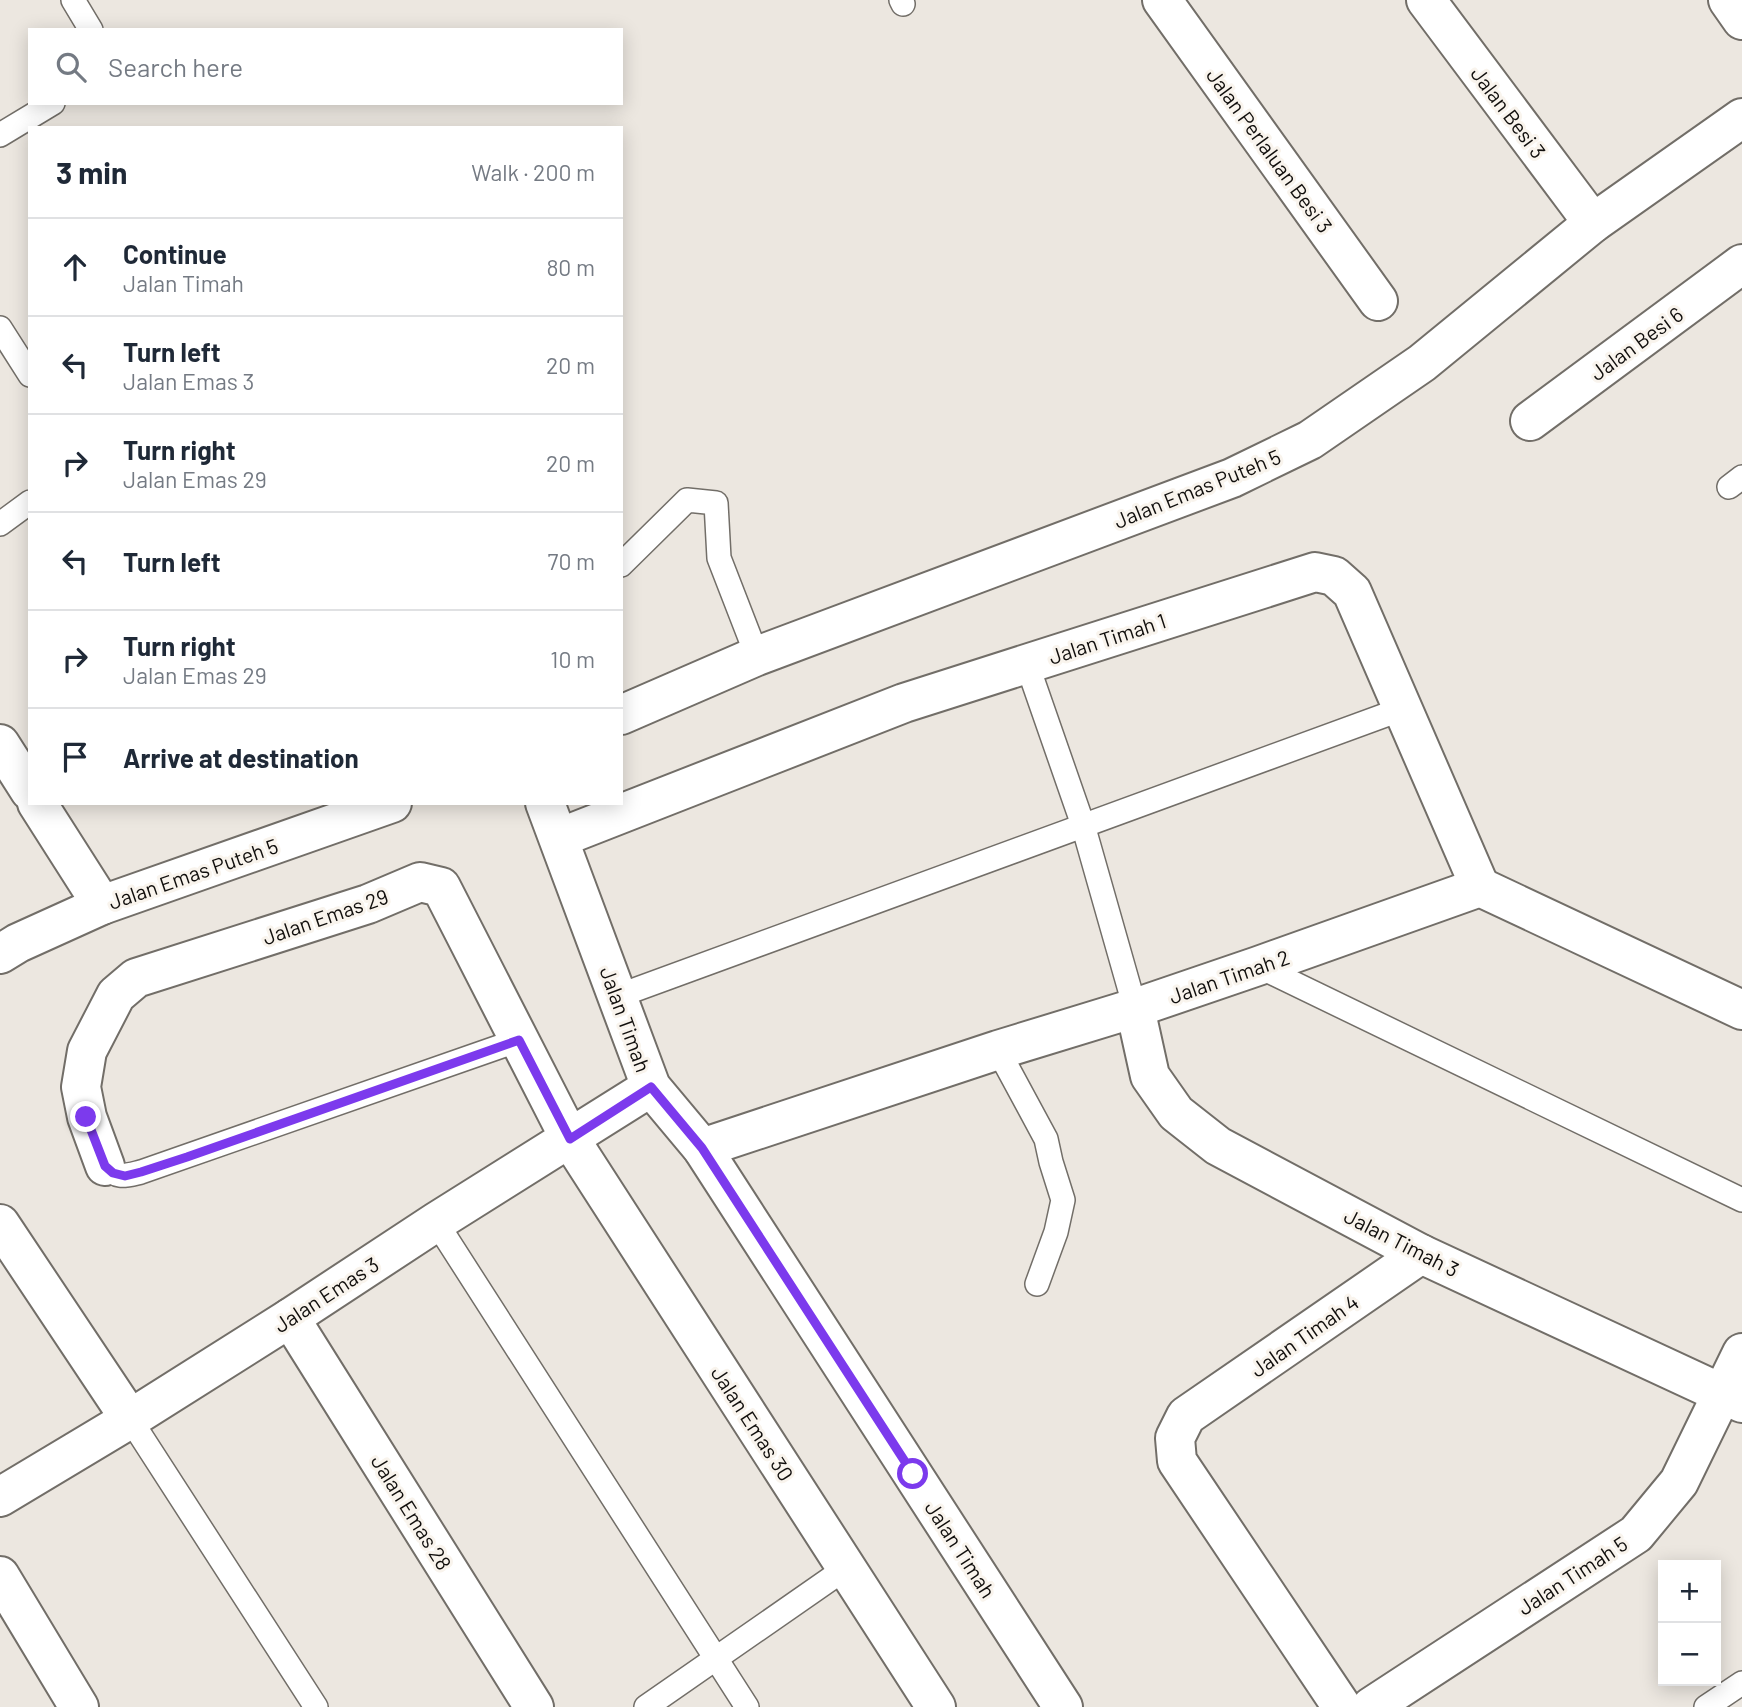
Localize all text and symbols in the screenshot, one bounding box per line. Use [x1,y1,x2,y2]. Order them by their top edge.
search box [28,28,623,105]
icon: search [52,48,90,86]
text: Search here [108,51,243,82]
street label: Jalan Besi 3 [1466,61,1552,163]
street label: Jalan Perlaluan Besi 3 [1202,63,1338,237]
text: 3 min [56,154,127,190]
text: Walk · 200 m [471,158,595,186]
text: Continue [123,238,227,269]
icon: ahead [56,248,94,286]
text: 80 m [546,253,595,281]
text: Jalan Timah [123,269,244,297]
street label: Jalan Besi 6 [1585,301,1687,385]
text: Turn left [123,336,221,367]
icon: left [56,346,94,384]
text: 20 m [546,351,595,379]
text: Jalan Emas 3 [123,367,254,395]
text: Turn right [123,434,236,465]
street label: Jalan Emas Puteh 5 [1110,443,1284,533]
icon: right [56,444,94,482]
text: 20 m [546,449,595,477]
text: Jalan Emas 29 [123,465,267,493]
icon: left [56,542,94,580]
text: Turn left [123,546,221,577]
text: 70 m [548,547,595,575]
street label: Jalan Timah 1 [1045,607,1169,669]
text: Turn right [123,630,236,661]
icon: right [56,640,94,678]
text: 10 m [550,645,595,673]
text: Jalan Emas 29 [123,661,267,689]
icon: arrive [56,738,94,776]
text: Arrive at destination [123,742,359,773]
street label: Jalan Emas Puteh 5 [105,832,281,914]
street label: Jalan Emas 29 [259,883,391,949]
street label: Jalan Timah 2 [1165,944,1293,1008]
street label: Jalan Timah [595,963,657,1075]
route end [70,1101,101,1132]
street label: Jalan Timah 3 [1340,1202,1464,1282]
street label: Jalan Emas 3 [269,1251,383,1337]
street label: Jalan Timah 4 [1245,1289,1363,1381]
street label: Jalan Emas 30 [707,1361,799,1485]
street label: Jalan Emas 28 [367,1450,457,1574]
route start [897,1458,928,1489]
street label: Jalan Timah [920,1496,1002,1602]
street label: Jalan Timah 5 [1513,1530,1631,1620]
map controls [1658,1560,1721,1686]
button: + [1658,1560,1721,1623]
button: − [1658,1623,1721,1686]

